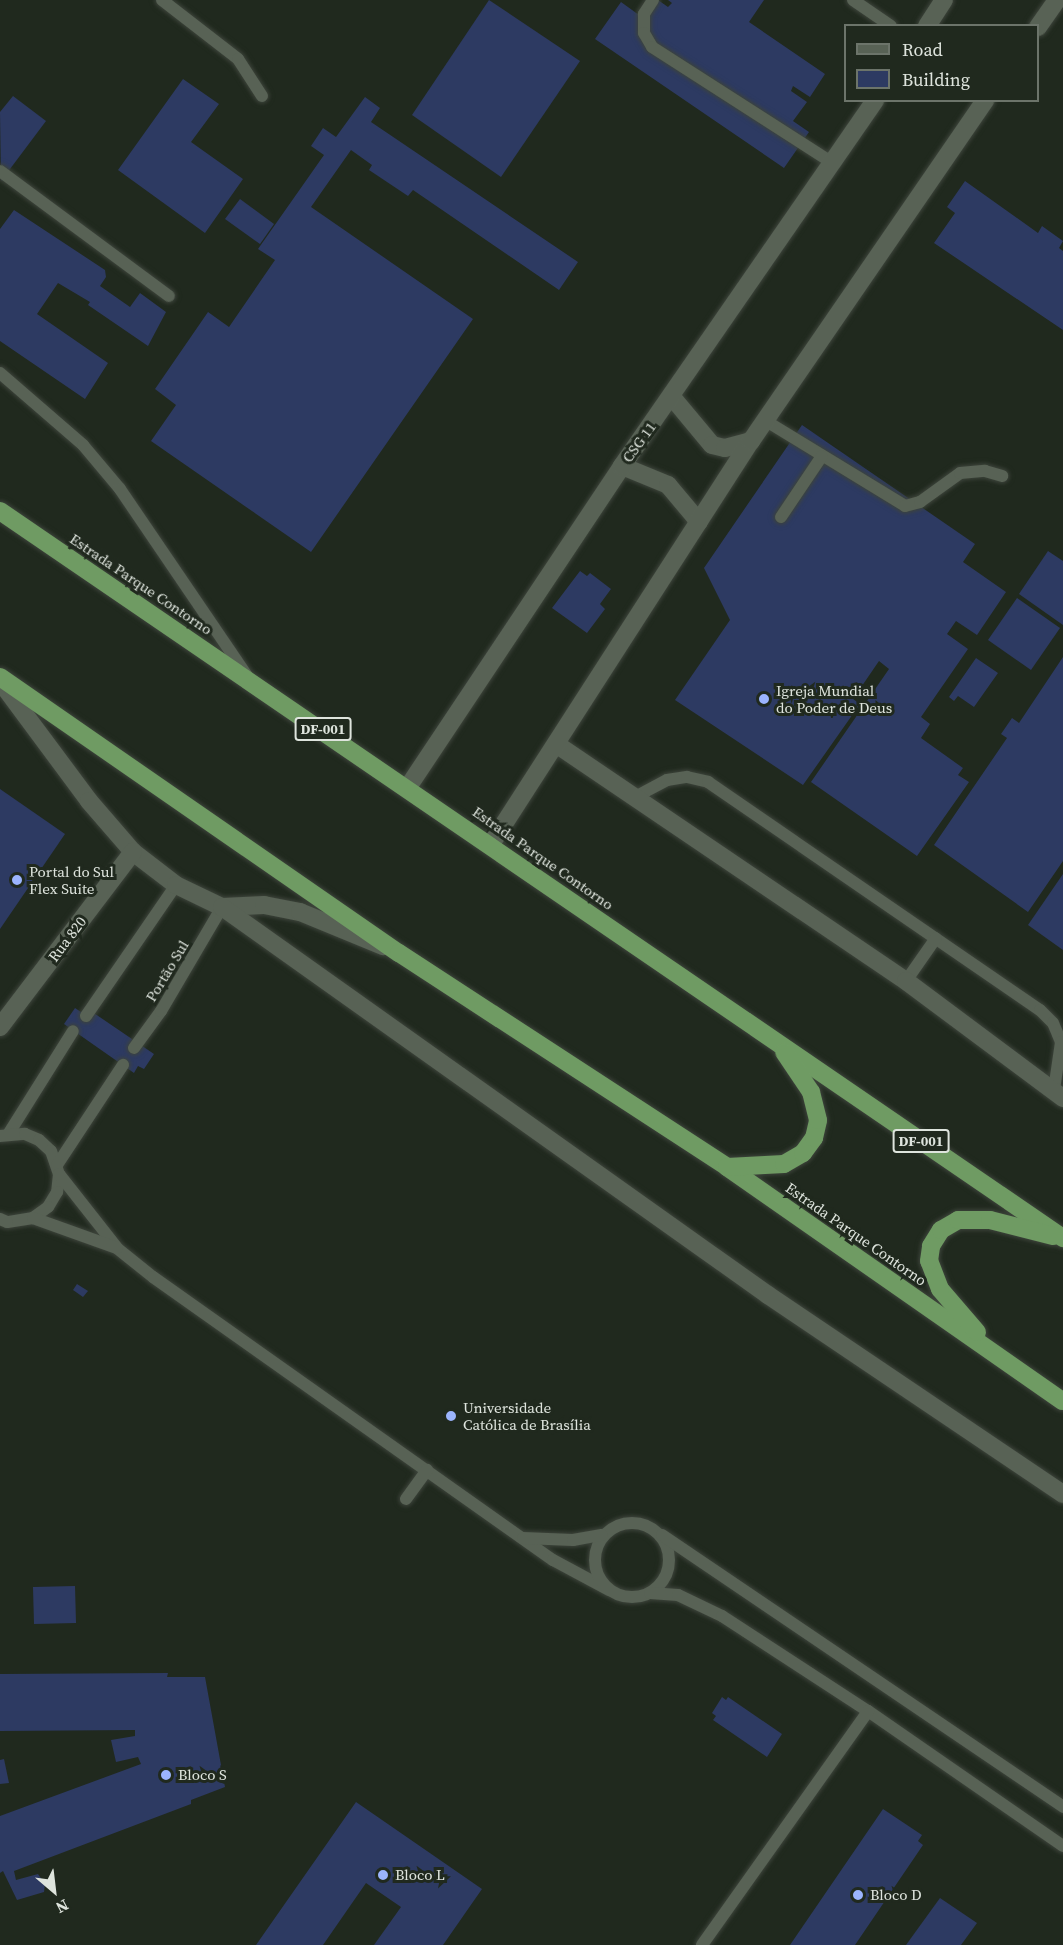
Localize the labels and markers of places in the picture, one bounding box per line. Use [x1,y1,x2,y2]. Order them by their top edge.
place label: Igreja Mundial do Poder de Deus [776,681,892,716]
marker: Igreja Mundial do Poder de Deus [757,692,771,706]
place label: Portal do Sul Flex Suite [29,862,114,897]
marker: Portal do Sul Flex Suite [10,873,24,887]
place label: Universidade Católica de Brasília [463,1398,591,1433]
marker: Universidade Católica de Brasília [444,1409,458,1423]
place label: Bloco S [178,1766,227,1784]
marker: Bloco S [159,1768,173,1782]
place label: Bloco L [395,1866,445,1884]
marker: Bloco L [376,1868,390,1882]
place label: Bloco D [870,1886,922,1904]
marker: Bloco D [851,1888,865,1902]

